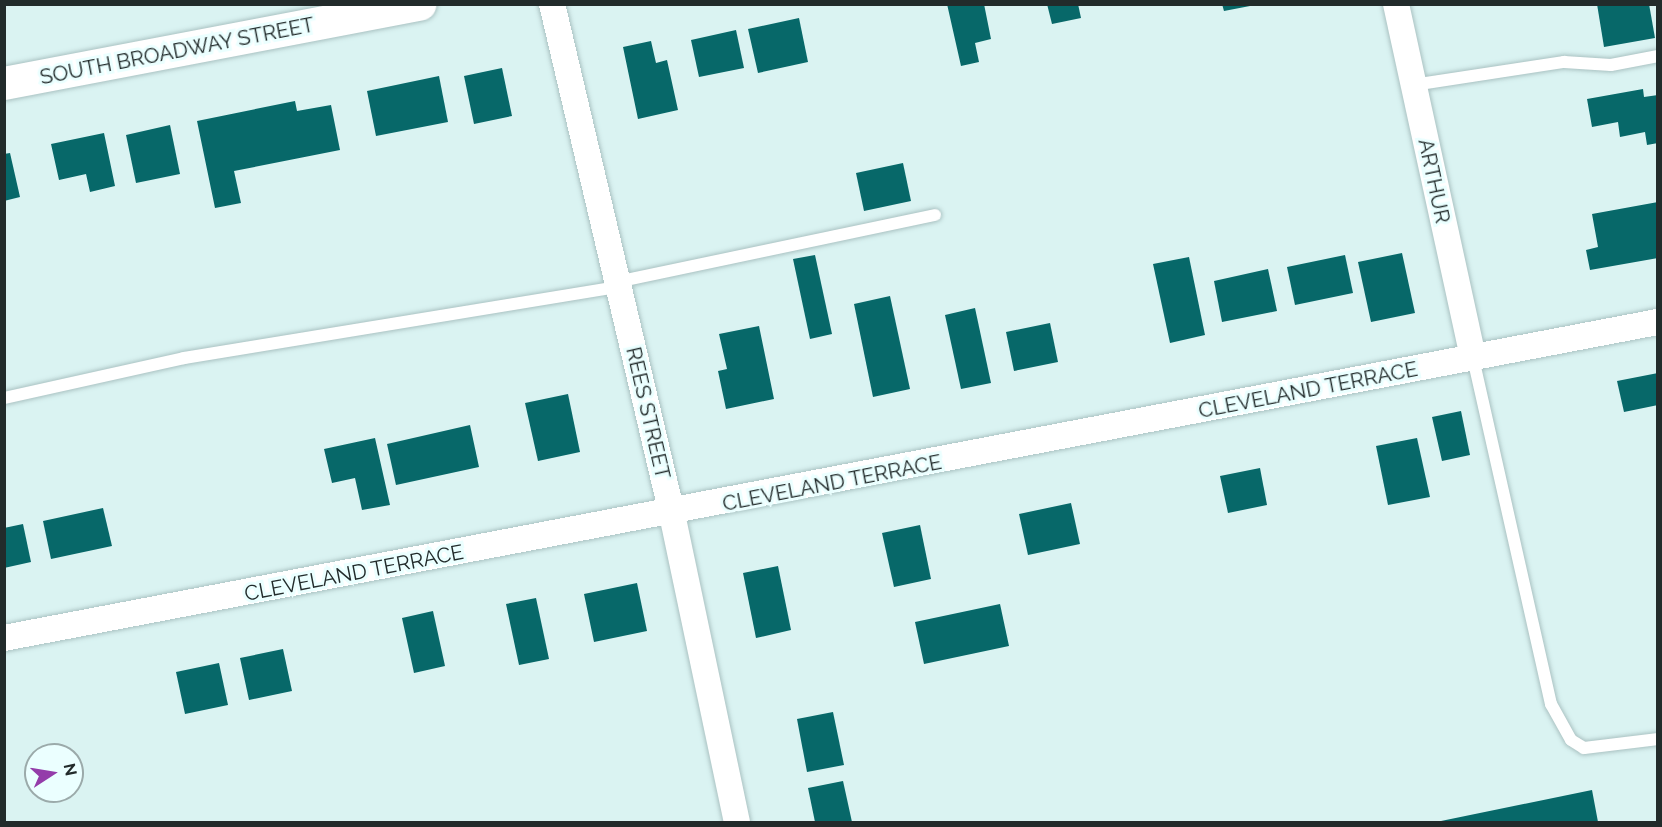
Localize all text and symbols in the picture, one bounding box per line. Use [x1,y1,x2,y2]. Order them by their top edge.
street label: SOUTH BROADWAY STREET [37,12,317,90]
street label: ARTHUR [1413,137,1455,225]
street label: REES STREET [621,344,675,482]
street label: CLEVELAND TERRACE [1196,356,1420,424]
street label: CLEVELAND TERRACE [720,449,944,517]
street label: CLEVELAND TERRACE [242,539,466,607]
north arrow [24,743,84,803]
text: N [60,762,81,778]

